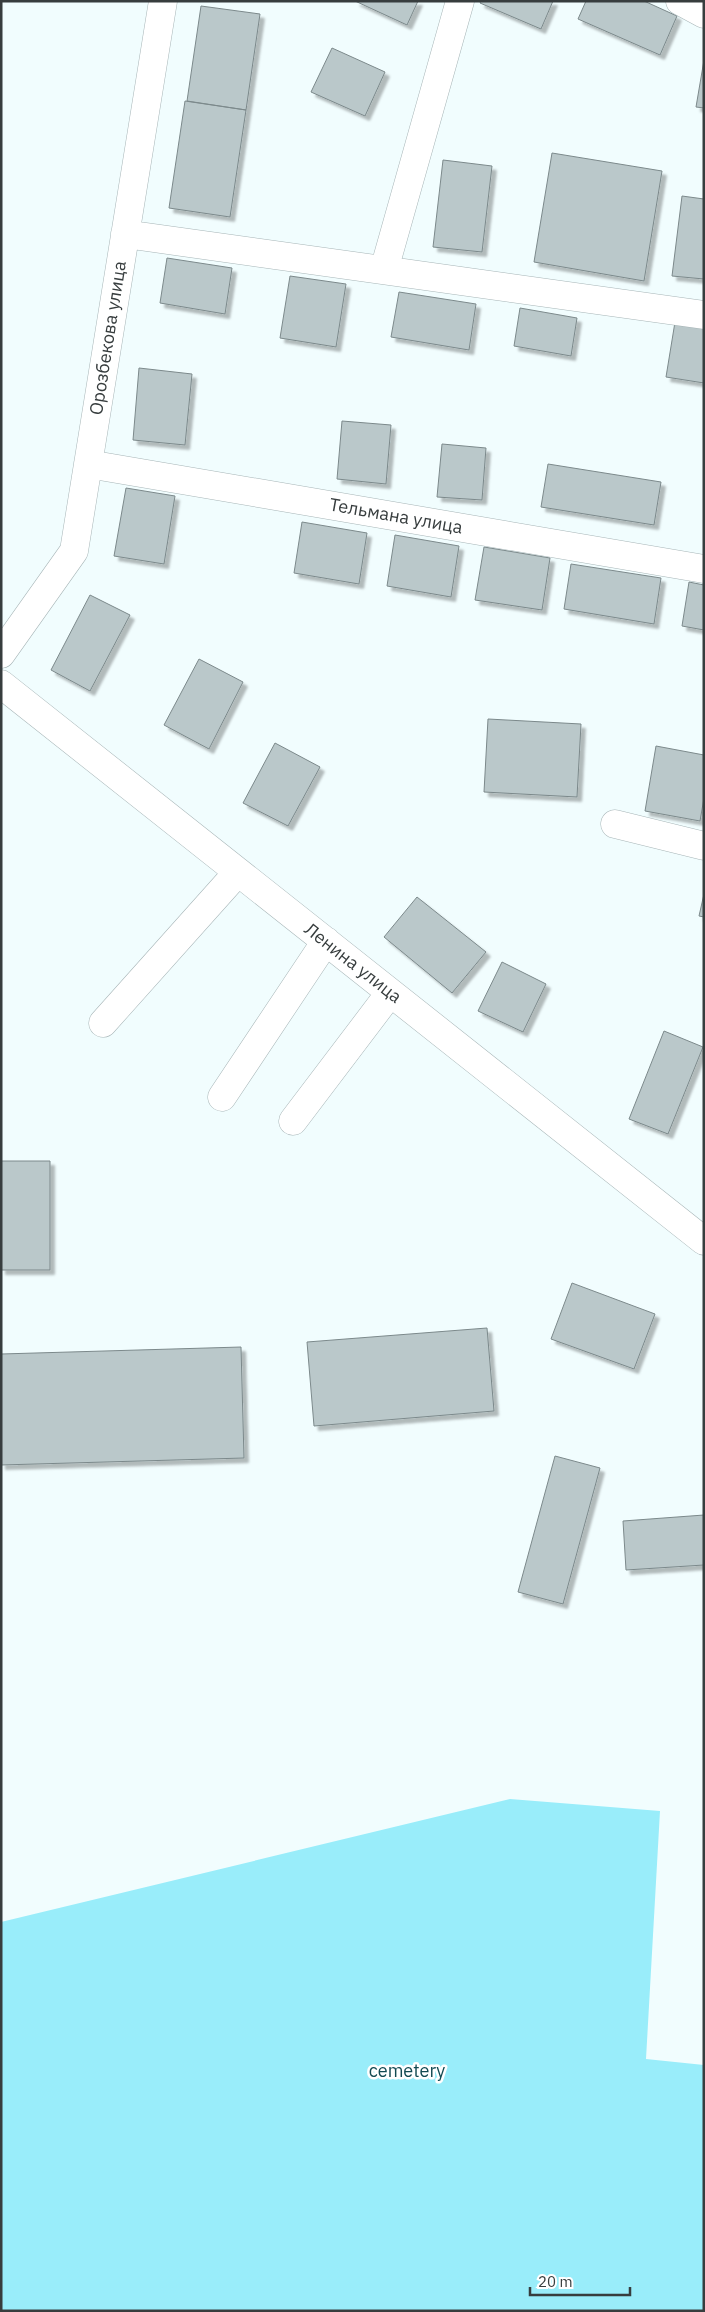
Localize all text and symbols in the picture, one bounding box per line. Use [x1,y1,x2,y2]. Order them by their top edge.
street label: Орозбекова улица [84,259,131,417]
street label: Тельмана улица [328,492,465,539]
street label: Ленина улица [300,917,407,1008]
park label: cemetery [369,2059,445,2082]
scale bar [530,2264,630,2296]
text: 20 m [538,2272,573,2291]

